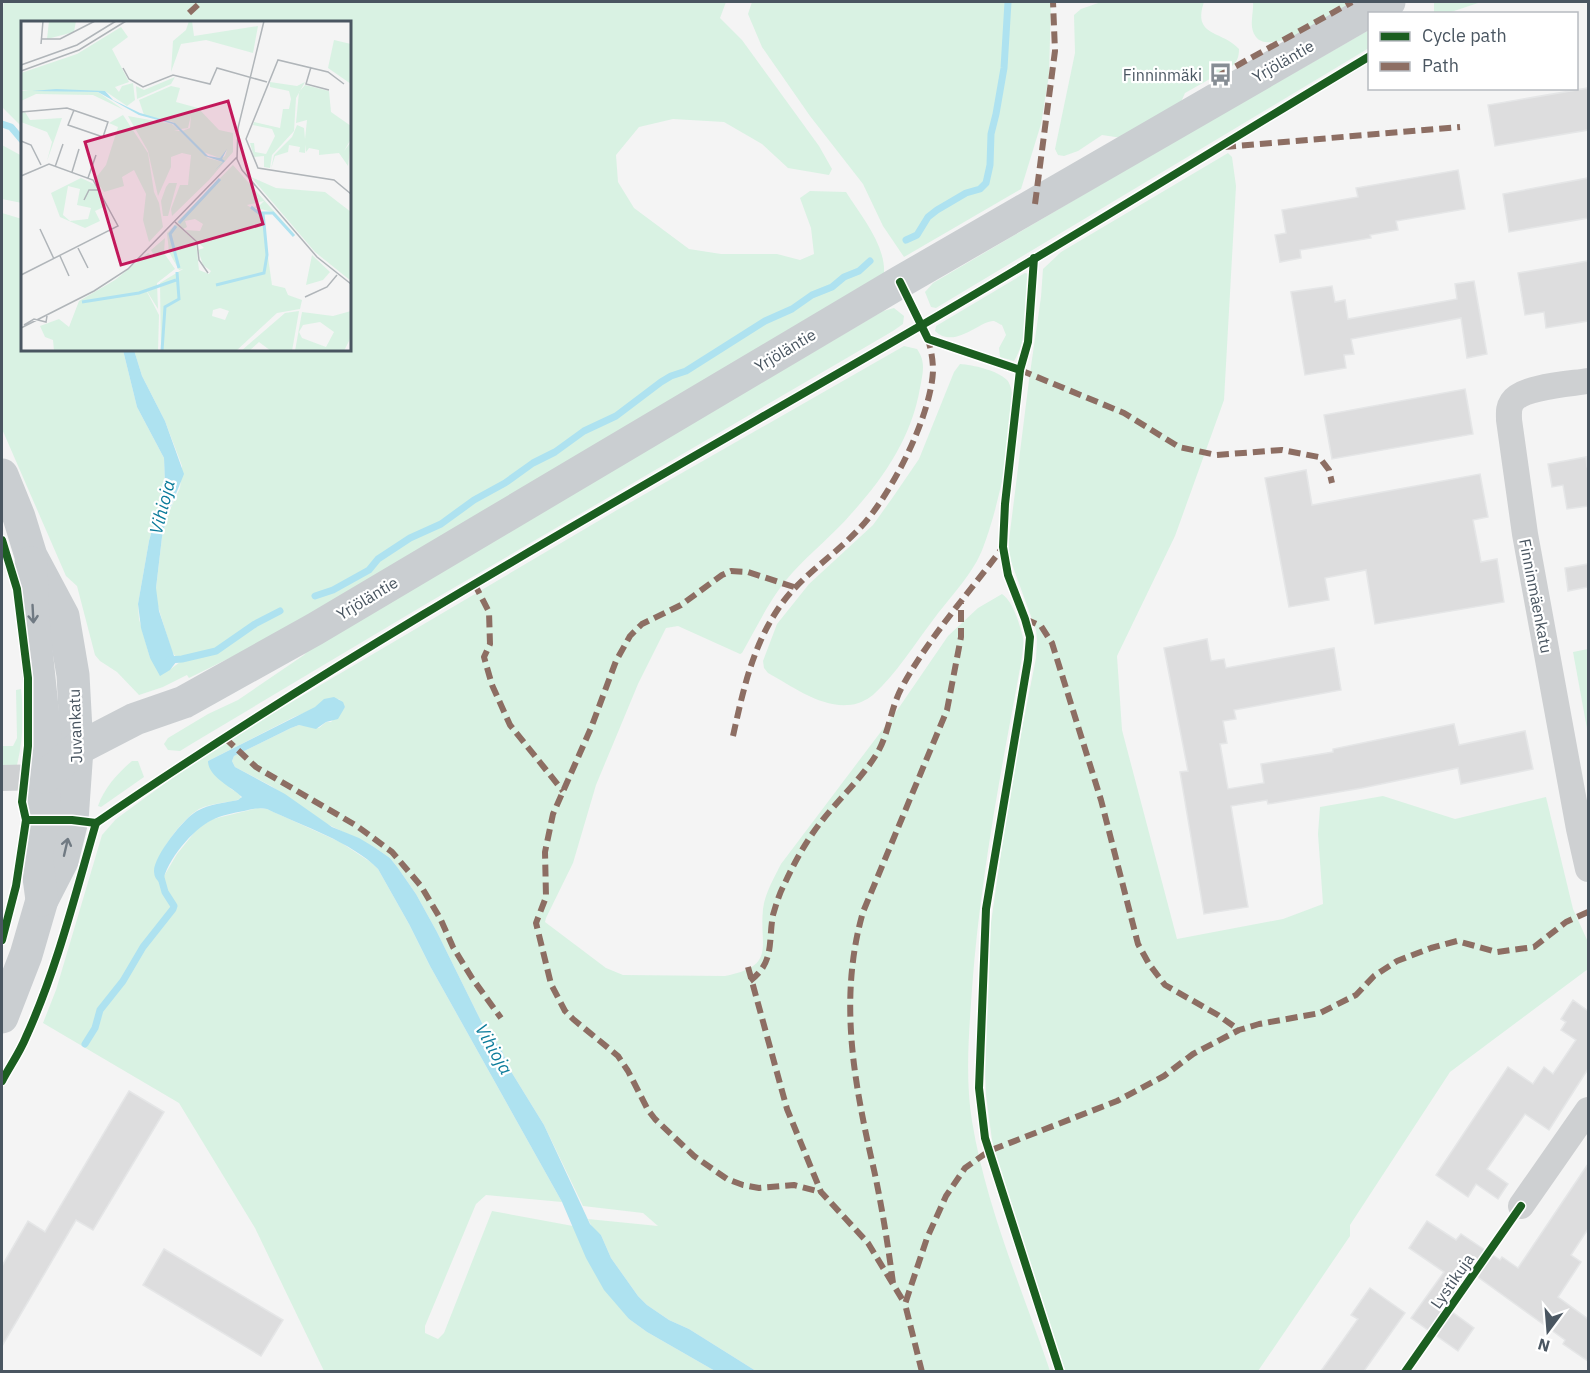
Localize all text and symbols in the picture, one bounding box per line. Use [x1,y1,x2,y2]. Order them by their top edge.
legend [1368,12,1578,90]
inset map [21,21,351,351]
text: Cycle path [1422,24,1507,47]
street label: Yrjöläntie [1249,35,1318,87]
text: Path [1422,54,1459,77]
bus stop icon: Finninmäki [1207,62,1233,88]
place label: Finninmäki [1123,65,1202,85]
street label: Yrjöläntie [751,324,820,376]
water label: Vihioja [144,477,180,537]
street label: Finninmäenkatu [1515,537,1557,655]
street label: Yrjöläntie [333,572,402,624]
one-way arrow [28,604,39,624]
street label: Juvankatu [64,689,86,763]
one-way arrow [60,838,72,857]
water label: Vihioja [470,1019,518,1079]
street label: Lystikuja [1426,1249,1478,1312]
north arrow [1518,1301,1578,1361]
text: N [1536,1334,1552,1357]

